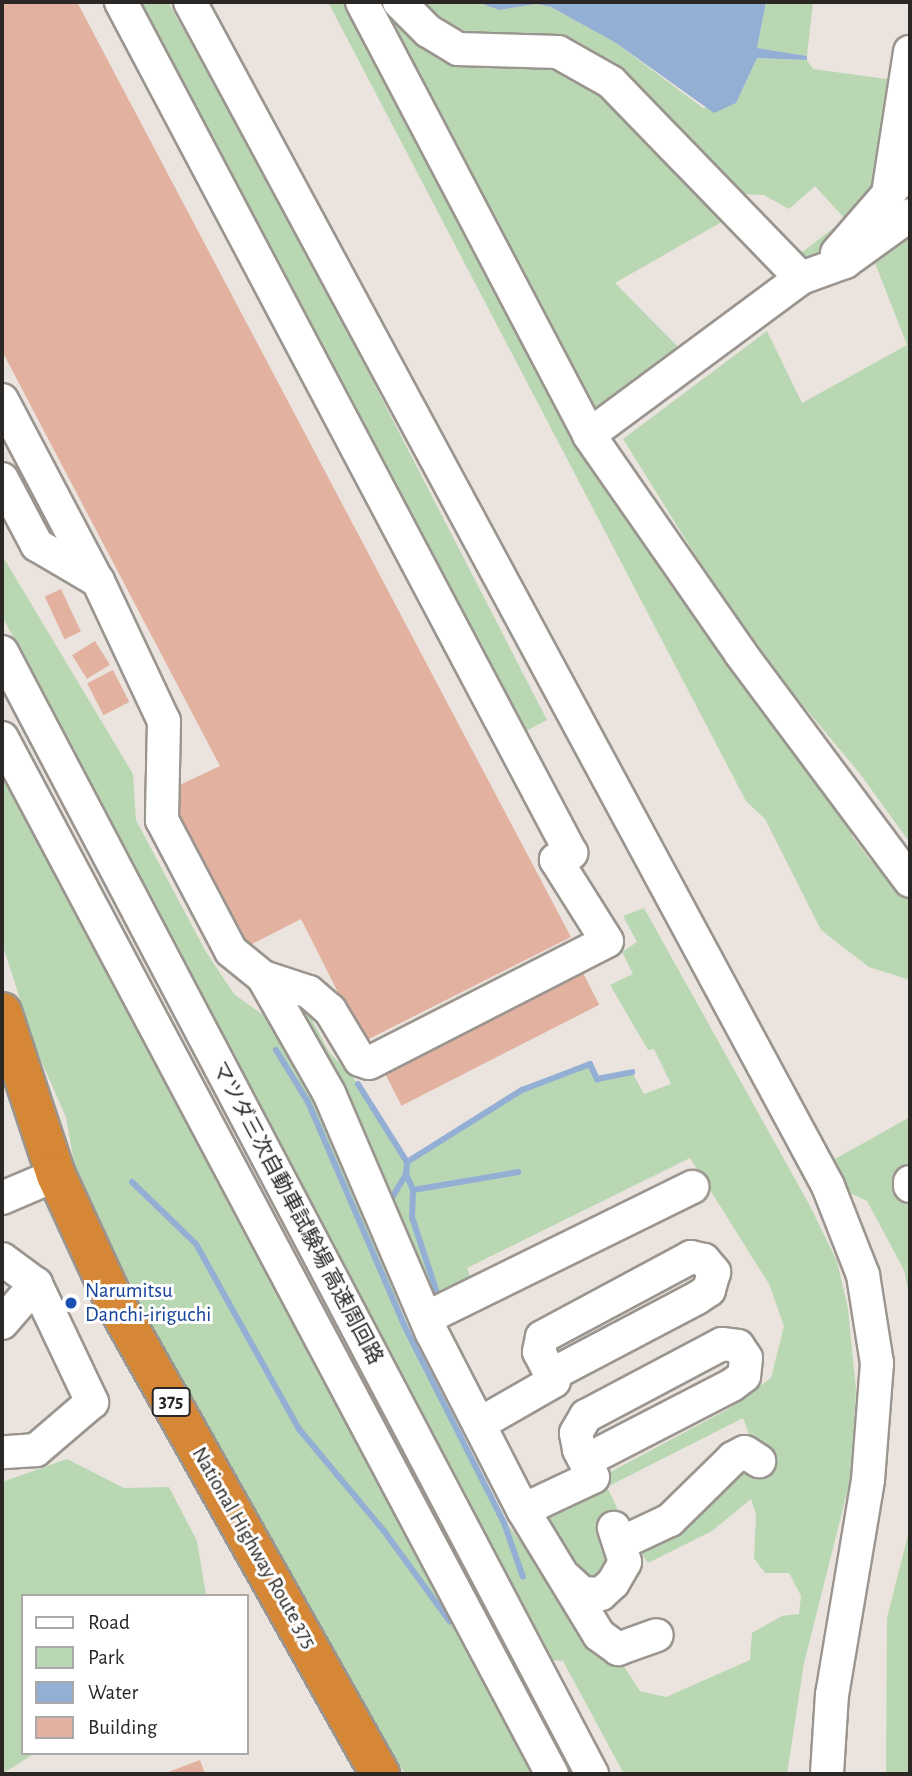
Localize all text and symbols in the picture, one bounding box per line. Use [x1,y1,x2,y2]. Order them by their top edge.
street label: マツダ三次自動車試験場 高速周回路 [206,1057,388,1369]
place label: Narumitsu Danchi-iriguchi [85,1278,211,1328]
marker: Narumitsu Danchi-iriguchi [63,1295,79,1311]
road number: 375 [150,1386,192,1418]
street label: National Highway Route 375 [186,1443,322,1653]
legend [21,1594,248,1755]
text: Road [88,1612,130,1633]
text: Park [88,1647,124,1668]
text: Water [88,1682,138,1703]
text: Building [88,1717,157,1738]

